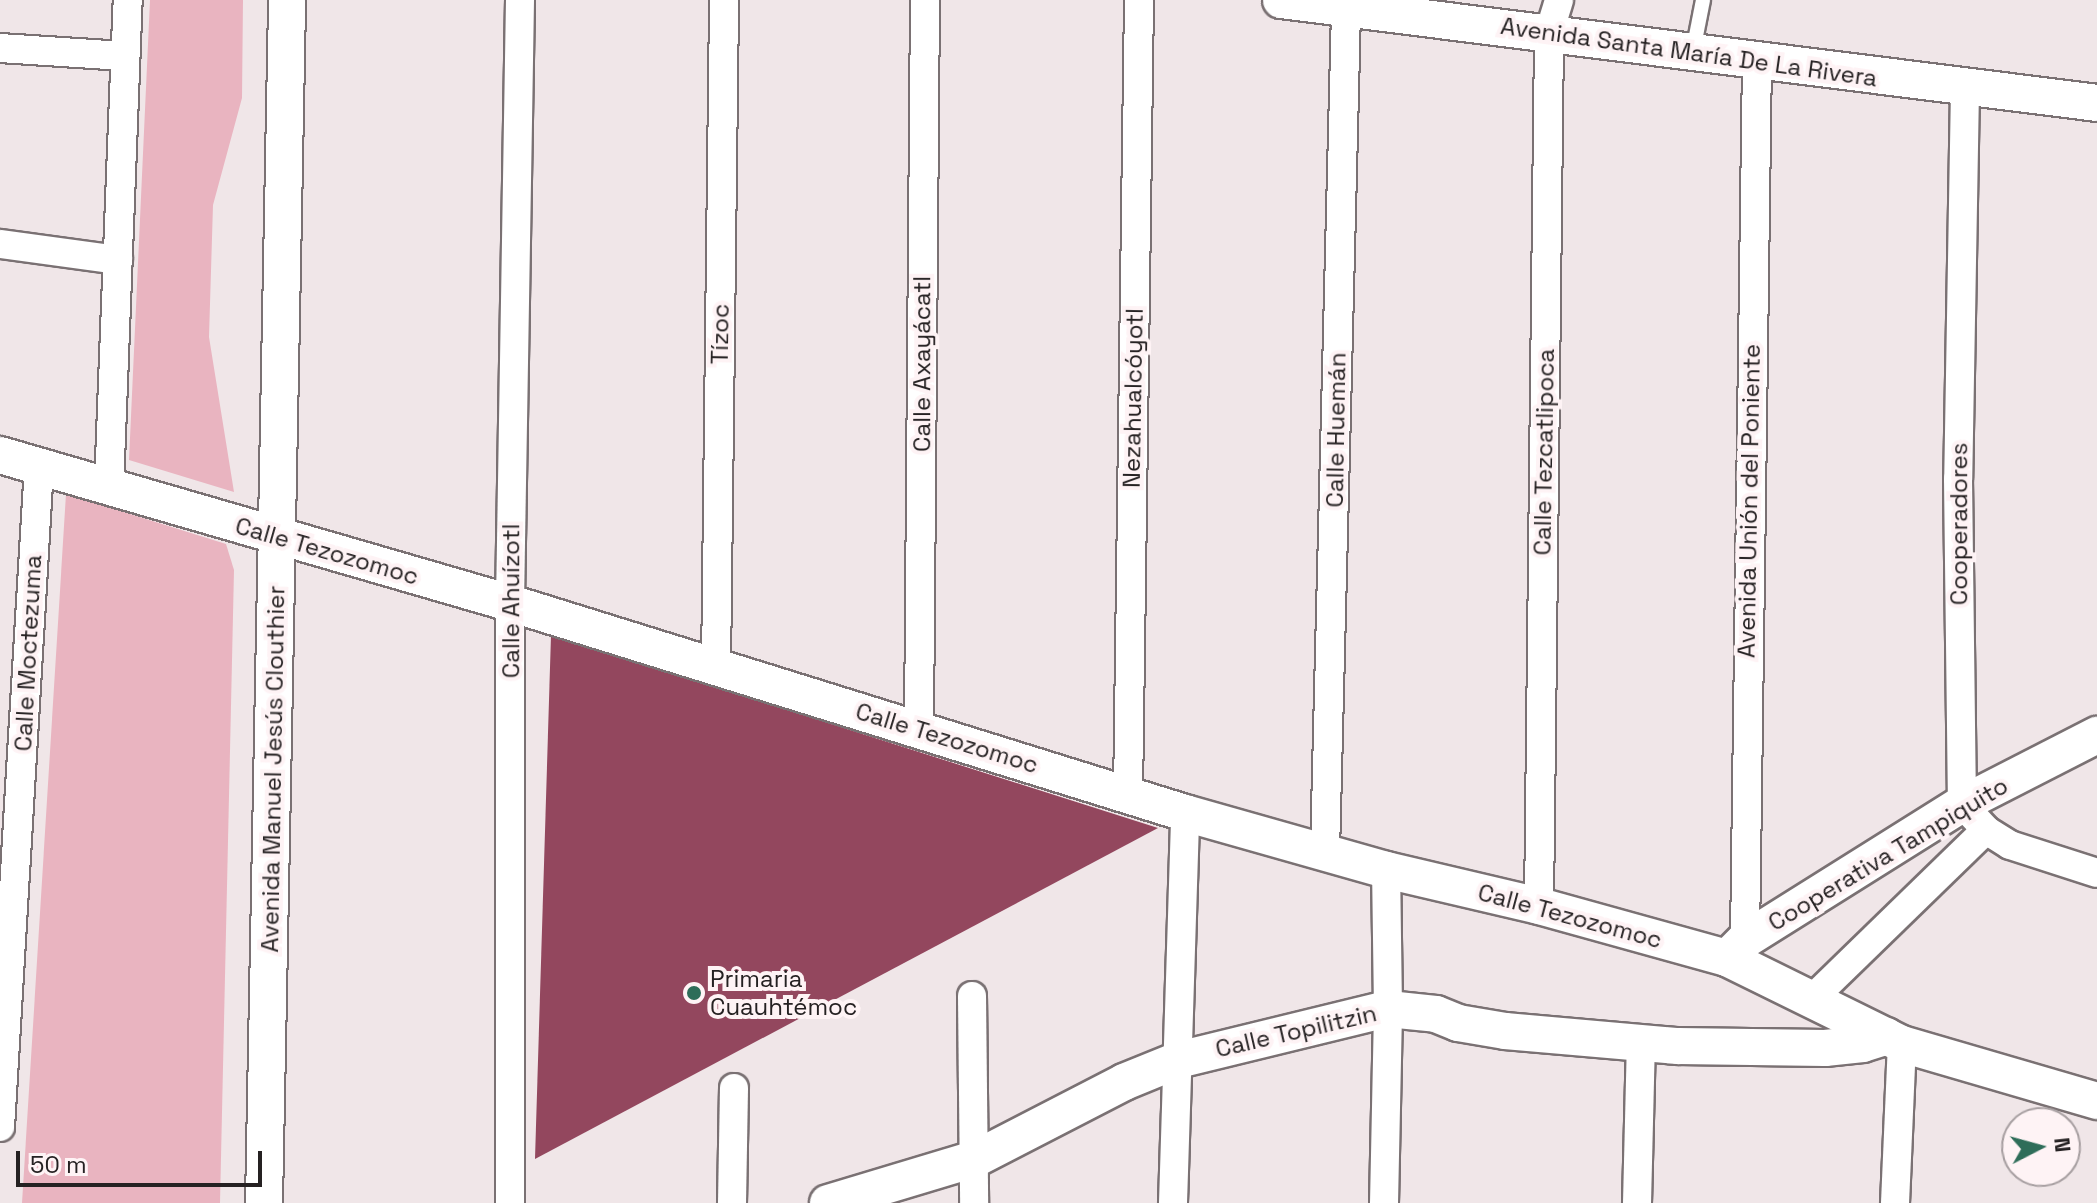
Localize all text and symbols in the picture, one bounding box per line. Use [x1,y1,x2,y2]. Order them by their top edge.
street label: Avenida Santa María De La Rivera [1499,11,1879,93]
street label: Calle Axayácatl [908,276,936,452]
street label: Tízoc [705,303,735,365]
street label: Nezahualcóyotl [1117,308,1149,488]
street label: Avenida Unión del Poniente [1732,344,1766,658]
street label: Calle Tezcatlipoca [1528,348,1560,556]
street label: Calle Huemán [1320,352,1352,508]
street label: Cooperadores [1945,443,1973,605]
street label: Calle Tezozomoc [232,511,422,591]
street label: Calle Ahuízotl [497,524,525,678]
street label: Calle Moctezuma [8,554,48,752]
street label: Avenida Manuel Jesús Clouthier [255,585,291,953]
street label: Calle Tezozomoc [852,696,1042,780]
street label: Cooperativa Tampiquito [1763,771,2013,937]
street label: Calle Tezozomoc [1475,878,1665,954]
place label: Primaria Cuauhtémoc [710,965,857,1021]
marker: Primaria Cuauhtémoc [685,984,703,1002]
street label: Calle Topilitzin [1212,998,1380,1064]
north arrow [2001,1107,2081,1187]
scale bar [20,1135,266,1185]
text: N [2048,1136,2078,1153]
text: 50 m [30,1149,87,1180]

